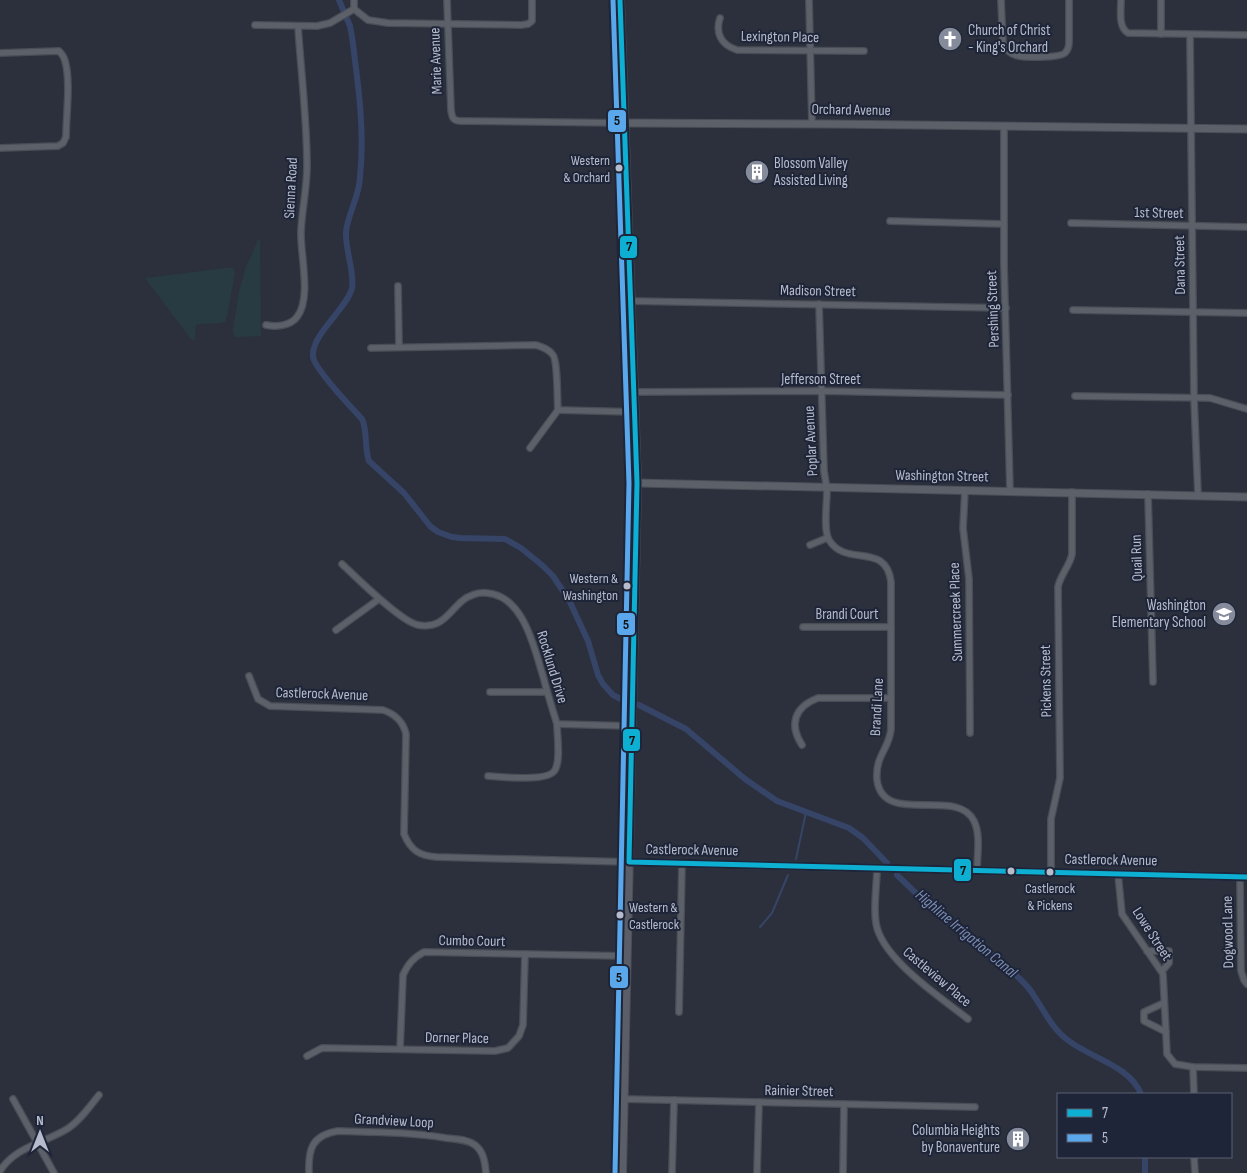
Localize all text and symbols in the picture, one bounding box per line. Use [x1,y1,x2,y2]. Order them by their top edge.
place label: Church of Christ - King's Orchard [968,21,1051,57]
church icon: Church of Christ - King's Orchard [937,26,963,52]
street label: Marie Avenue [425,27,447,95]
street label: Lexington Place [741,27,819,47]
street label: Orchard Avenue [811,100,891,120]
line badge: 5 [607,109,627,133]
text: 5 [614,112,620,129]
place label: Western & Orchard [563,152,610,186]
place label: Blossom Valley Assisted Living [773,154,848,190]
street label: Sienna Road [280,157,302,219]
building icon: Blossom Valley Assisted Living [744,159,770,185]
marker: Western & Orchard [614,163,624,173]
street label: 1st Street [1134,203,1184,223]
line badge: 7 [619,235,638,259]
street label: Dana Street [1170,235,1190,295]
text: 7 [626,238,633,255]
street label: Pershing Street [982,270,1004,348]
street label: Madison Street [780,281,856,301]
street label: Jefferson Street [780,370,861,389]
street label: Poplar Avenue [800,405,822,477]
street label: Washington Street [895,466,989,486]
street label: Quail Run [1127,534,1147,582]
street label: Summercreek Place [945,562,967,662]
place label: Western & Washington [563,570,618,604]
marker: Western & Washington [622,581,632,591]
place label: Washington Elementary School [1112,596,1206,632]
school or university icon: Washington Elementary School [1211,601,1237,627]
street label: Brandi Court [815,605,879,624]
line badge: 5 [616,612,636,636]
text: 5 [623,616,629,633]
street label: Rocklund Drive [532,628,572,706]
street label: Pickens Street [1036,644,1056,717]
street label: Brandi Lane [866,677,888,737]
street label: Castlerock Avenue [275,683,369,705]
line badge: 7 [622,728,641,752]
text: 7 [629,732,636,749]
street label: Castlerock Avenue [646,840,738,860]
street label: Castlerock Avenue [1065,850,1157,870]
line badge: 7 [953,858,972,882]
text: 7 [960,862,967,879]
unlabelled marker [1006,866,1016,876]
marker: Castlerock & Pickens [1045,867,1055,877]
place label: Castlerock & Pickens [1025,880,1076,914]
water label: Highline Irrigation Canal [911,886,1022,983]
street label: Dogwood Lane [1218,896,1238,968]
place label: Western & Castlerock [629,899,680,933]
street label: Lowe Street [1128,904,1177,965]
marker: Western & Castlerock [615,910,625,920]
street label: Cumbo Court [439,931,506,951]
street label: Castleview Place [899,943,975,1011]
line badge: 5 [609,965,629,989]
text: 5 [616,969,622,986]
street label: Dorner Place [425,1028,489,1048]
street label: Rainier Street [764,1081,834,1101]
legend [1057,1093,1232,1158]
text: 7 [1102,1104,1108,1123]
north arrow [15,1108,65,1158]
street label: Grandview Loop [354,1109,434,1133]
text: N [36,1112,44,1129]
place label: Columbia Heights by Bonaventure [912,1121,1000,1157]
building icon: Columbia Heights by Bonaventure [1005,1126,1031,1152]
text: 5 [1102,1129,1108,1148]

